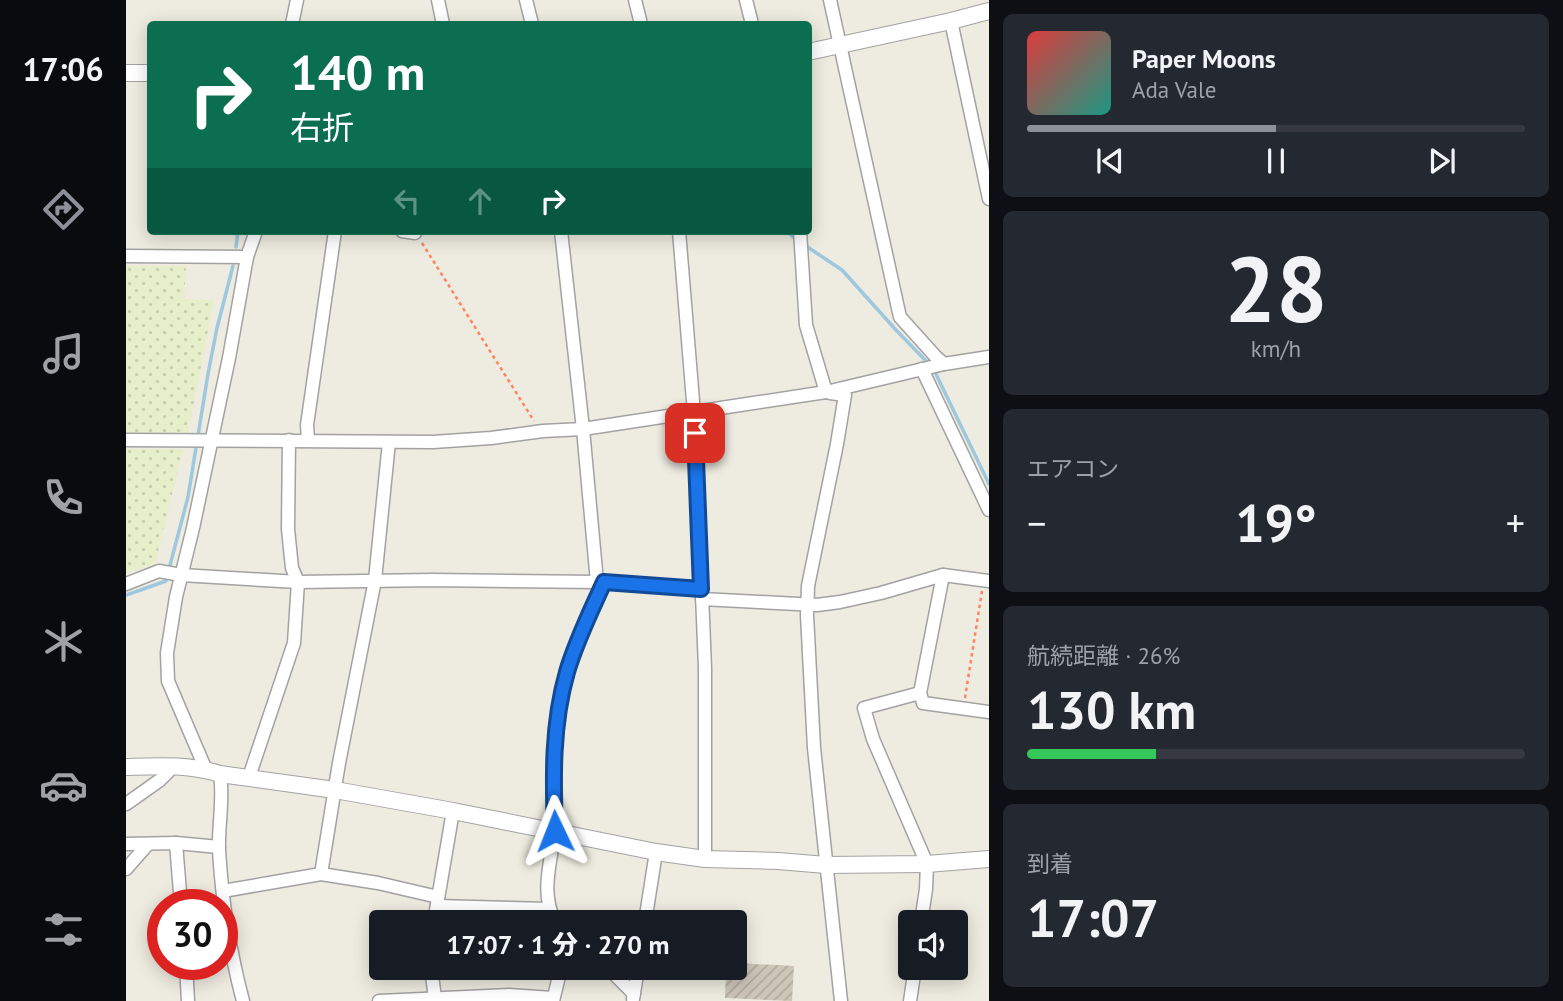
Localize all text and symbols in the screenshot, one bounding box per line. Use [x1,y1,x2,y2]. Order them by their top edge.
text: 140 m [290,40,425,104]
text: Paper Moons [1132,42,1276,75]
text: 17:06 [22,48,104,90]
icon: right [175,49,266,140]
text: Ada Vale [1132,75,1216,104]
text: 右折 [290,106,354,148]
icon: previous [1091,142,1129,180]
icon: pause [1257,142,1295,180]
icon: next [1423,142,1461,180]
icon: left [388,182,426,220]
icon: ahead [461,182,499,220]
icon: right [534,182,572,220]
icon: directions [39,185,88,234]
text: 28 [1224,229,1328,347]
icon: music [39,329,88,378]
text: km/h [1251,334,1301,363]
pin [665,403,725,463]
icon: arrive [676,414,714,452]
text: エアコン [1027,454,1119,483]
icon: phone [39,473,88,522]
text: 19° [1235,489,1317,556]
text: − [1027,498,1046,547]
text: + [1506,498,1525,547]
icon: climate [39,617,88,666]
text: 航続距離 · 26% [1027,641,1180,670]
text: 130 km [1027,676,1196,743]
icon: car [39,761,88,810]
position arrow [518,794,592,868]
text: 到着 [1027,849,1073,878]
text: 17:07 [1027,884,1159,951]
speed limit sign: 30 [147,889,238,980]
icon: filters [39,905,88,954]
map controls [898,910,968,980]
button: sound [898,910,968,980]
text: 17:07 · 1 分 · 270 m [446,928,670,961]

